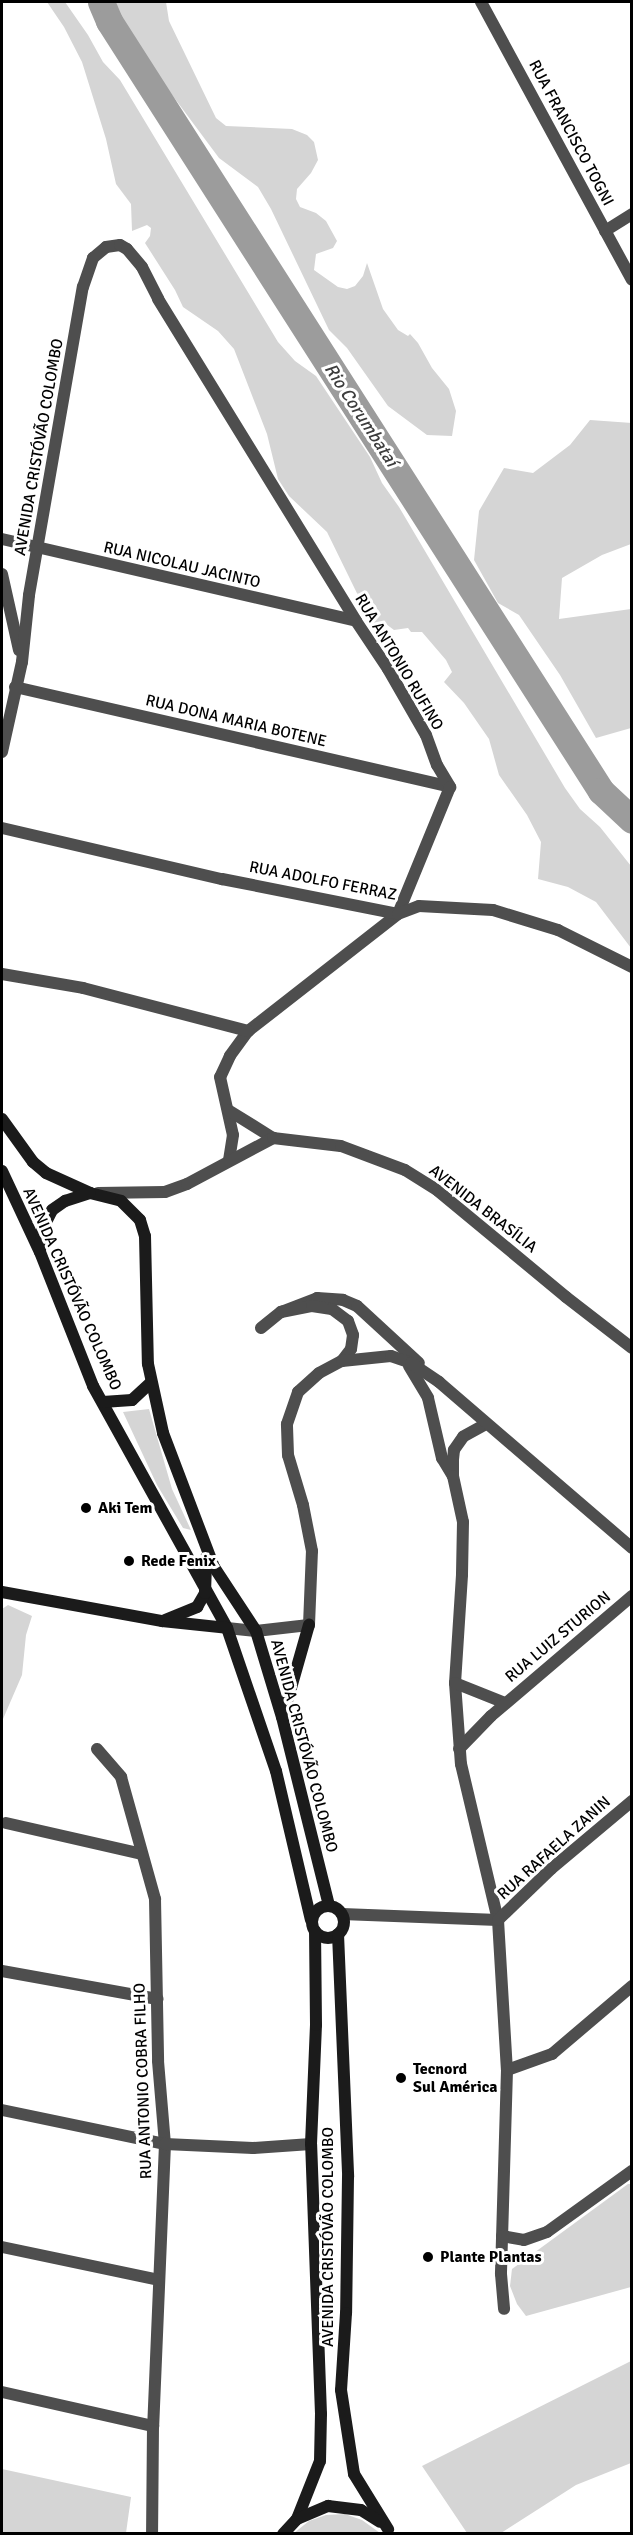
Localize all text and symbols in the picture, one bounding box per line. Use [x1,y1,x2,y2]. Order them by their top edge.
street label: RUA FRANCISCO TOGNI [524,57,618,209]
street label: AVENIDA CRISTÓVÃO COLOMBO [10,337,68,557]
water label: Rio Corumbataí [320,359,402,471]
street label: RUA NICOLAU JACINTO [102,538,262,592]
street label: RUA ANTONIO RUFINO [351,590,447,734]
street label: RUA DONA MARIA BOTENE [144,691,328,751]
street label: RUA ADOLFO FERRAZ [248,857,398,905]
street label: AVENIDA BRASÍLIA [425,1161,541,1257]
street label: AVENIDA CRISTÓVÃO COLOMBO [18,1185,126,1393]
place label: Aki Tem [98,1498,152,1518]
marker: Aki Tem [79,1501,93,1515]
place label: Rede Fenix [141,1551,216,1571]
marker: Rede Fenix [122,1554,136,1568]
street label: RUA LUIZ STURION [501,1587,615,1687]
street label: AVENIDA CRISTÓVÃO COLOMBO [266,1637,342,1855]
street label: RUA RAFAELA ZANIN [494,1792,614,1904]
street label: RUA ANTONIO COBRA FILHO [130,1982,156,2180]
place label: Tecnord Sul América [413,2059,498,2097]
marker: Tecnord Sul América [394,2071,408,2085]
street label: AVENIDA CRISTÓVÃO COLOMBO [318,2127,338,2347]
place label: Plante Plantas [440,2247,542,2267]
marker: Plante Plantas [421,2250,435,2264]

